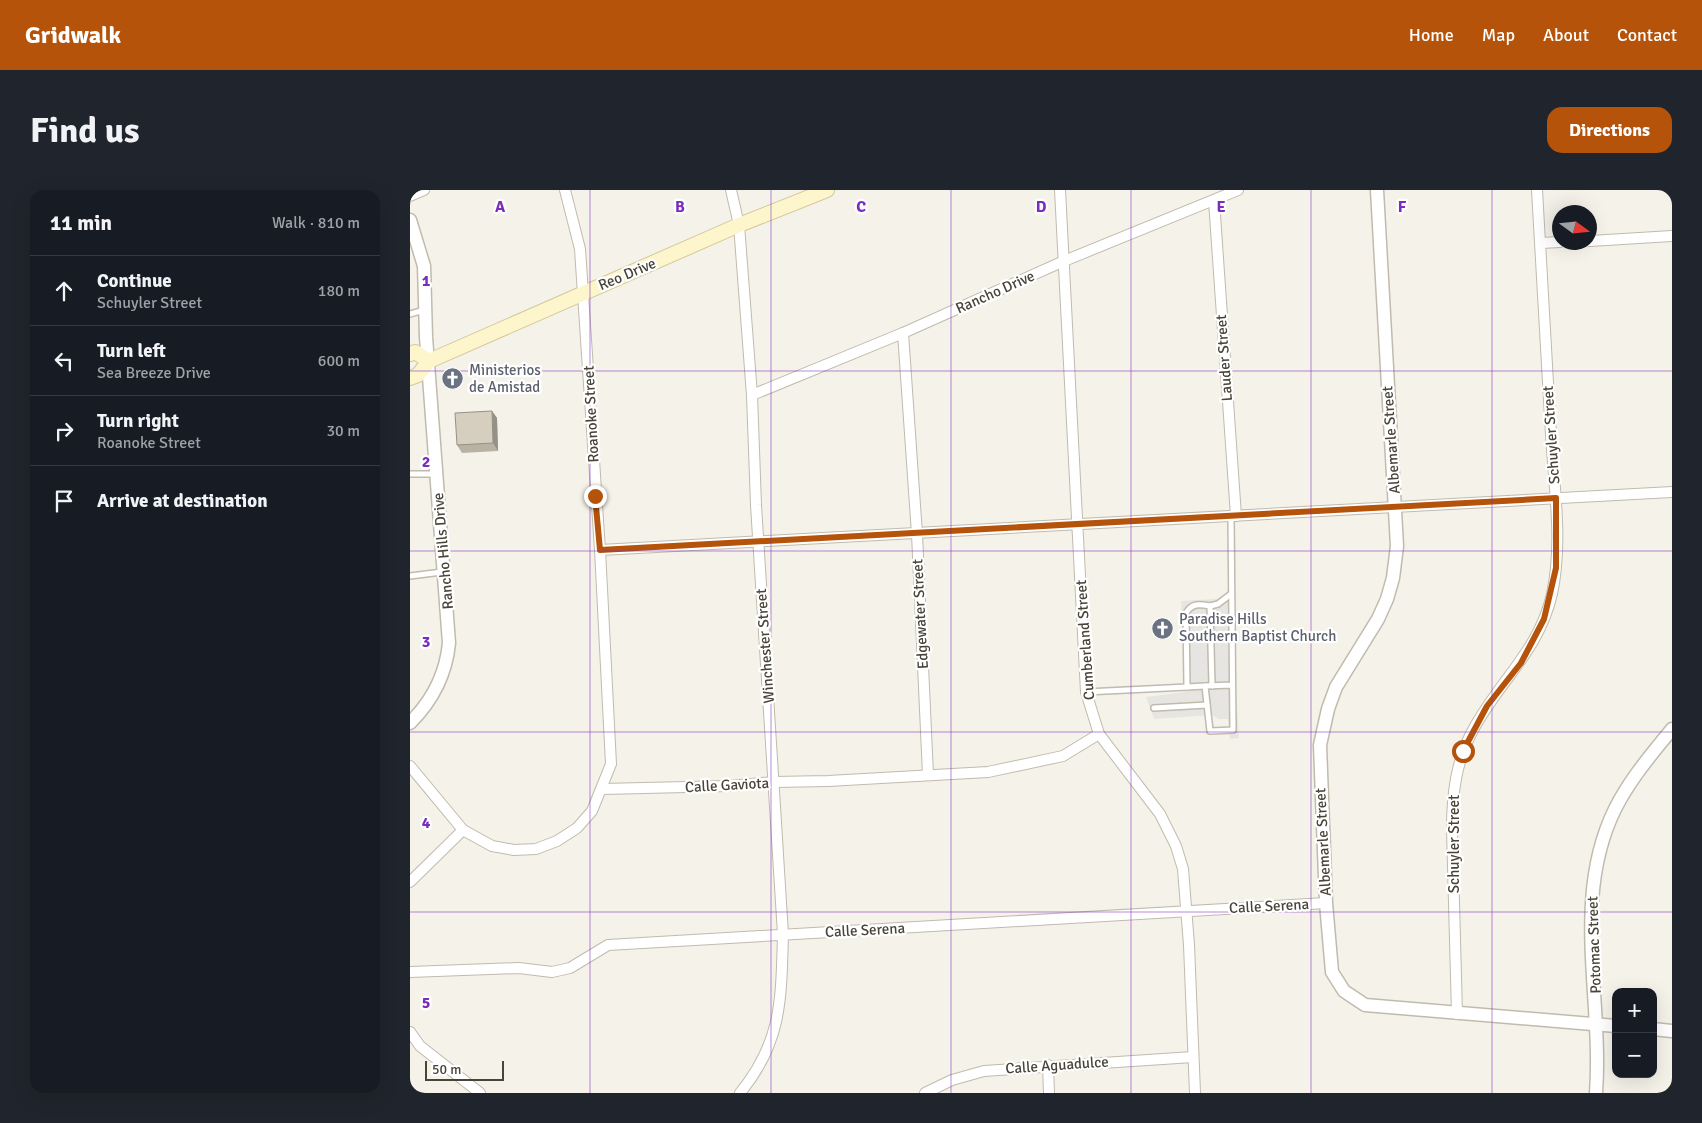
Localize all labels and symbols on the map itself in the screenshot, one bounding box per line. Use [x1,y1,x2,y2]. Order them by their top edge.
text: A [495,197,506,217]
text: B [675,197,685,217]
text: C [856,197,866,217]
text: D [1036,197,1047,217]
text: E [1216,197,1226,217]
text: F [1398,197,1407,217]
north arrow [1552,205,1597,250]
street label: Reo Drive [595,254,659,294]
street label: Rancho Drive [953,267,1037,317]
text: 1 [422,271,431,291]
street label: Lauder Street [1212,314,1236,402]
place label: Ministerios de Amistad [469,361,541,396]
street label: Roanoke Street [579,365,603,463]
church icon: Ministerios de Amistad [441,367,465,391]
street label: Albemarle Street [1378,385,1404,495]
street label: Schuyler Street [1539,385,1563,485]
text: 2 [422,452,430,472]
route end [584,485,607,508]
street label: Rancho Hills Drive [429,492,457,610]
street label: Edgewater Street [908,559,932,669]
street label: Cumberland Street [1072,579,1098,701]
street label: Winchester Street [752,588,778,704]
place label: Paradise Hills Southern Baptist Church [1179,610,1336,645]
church icon: Paradise Hills Southern Baptist Church [1151,616,1175,640]
text: 3 [422,632,430,652]
route start [1452,740,1475,763]
street label: Calle Gaviota [685,774,769,796]
street label: Albemarle Street [1311,788,1335,896]
street label: Schuyler Street [1445,795,1463,893]
text: 4 [422,813,431,833]
street label: Calle Serena [1228,895,1310,917]
street label: Potomac Street [1583,896,1605,994]
street label: Calle Serena [824,919,906,941]
text: 5 [422,993,430,1013]
street label: Calle Aguadulce [1005,1052,1109,1078]
scale bar [425,1058,504,1081]

